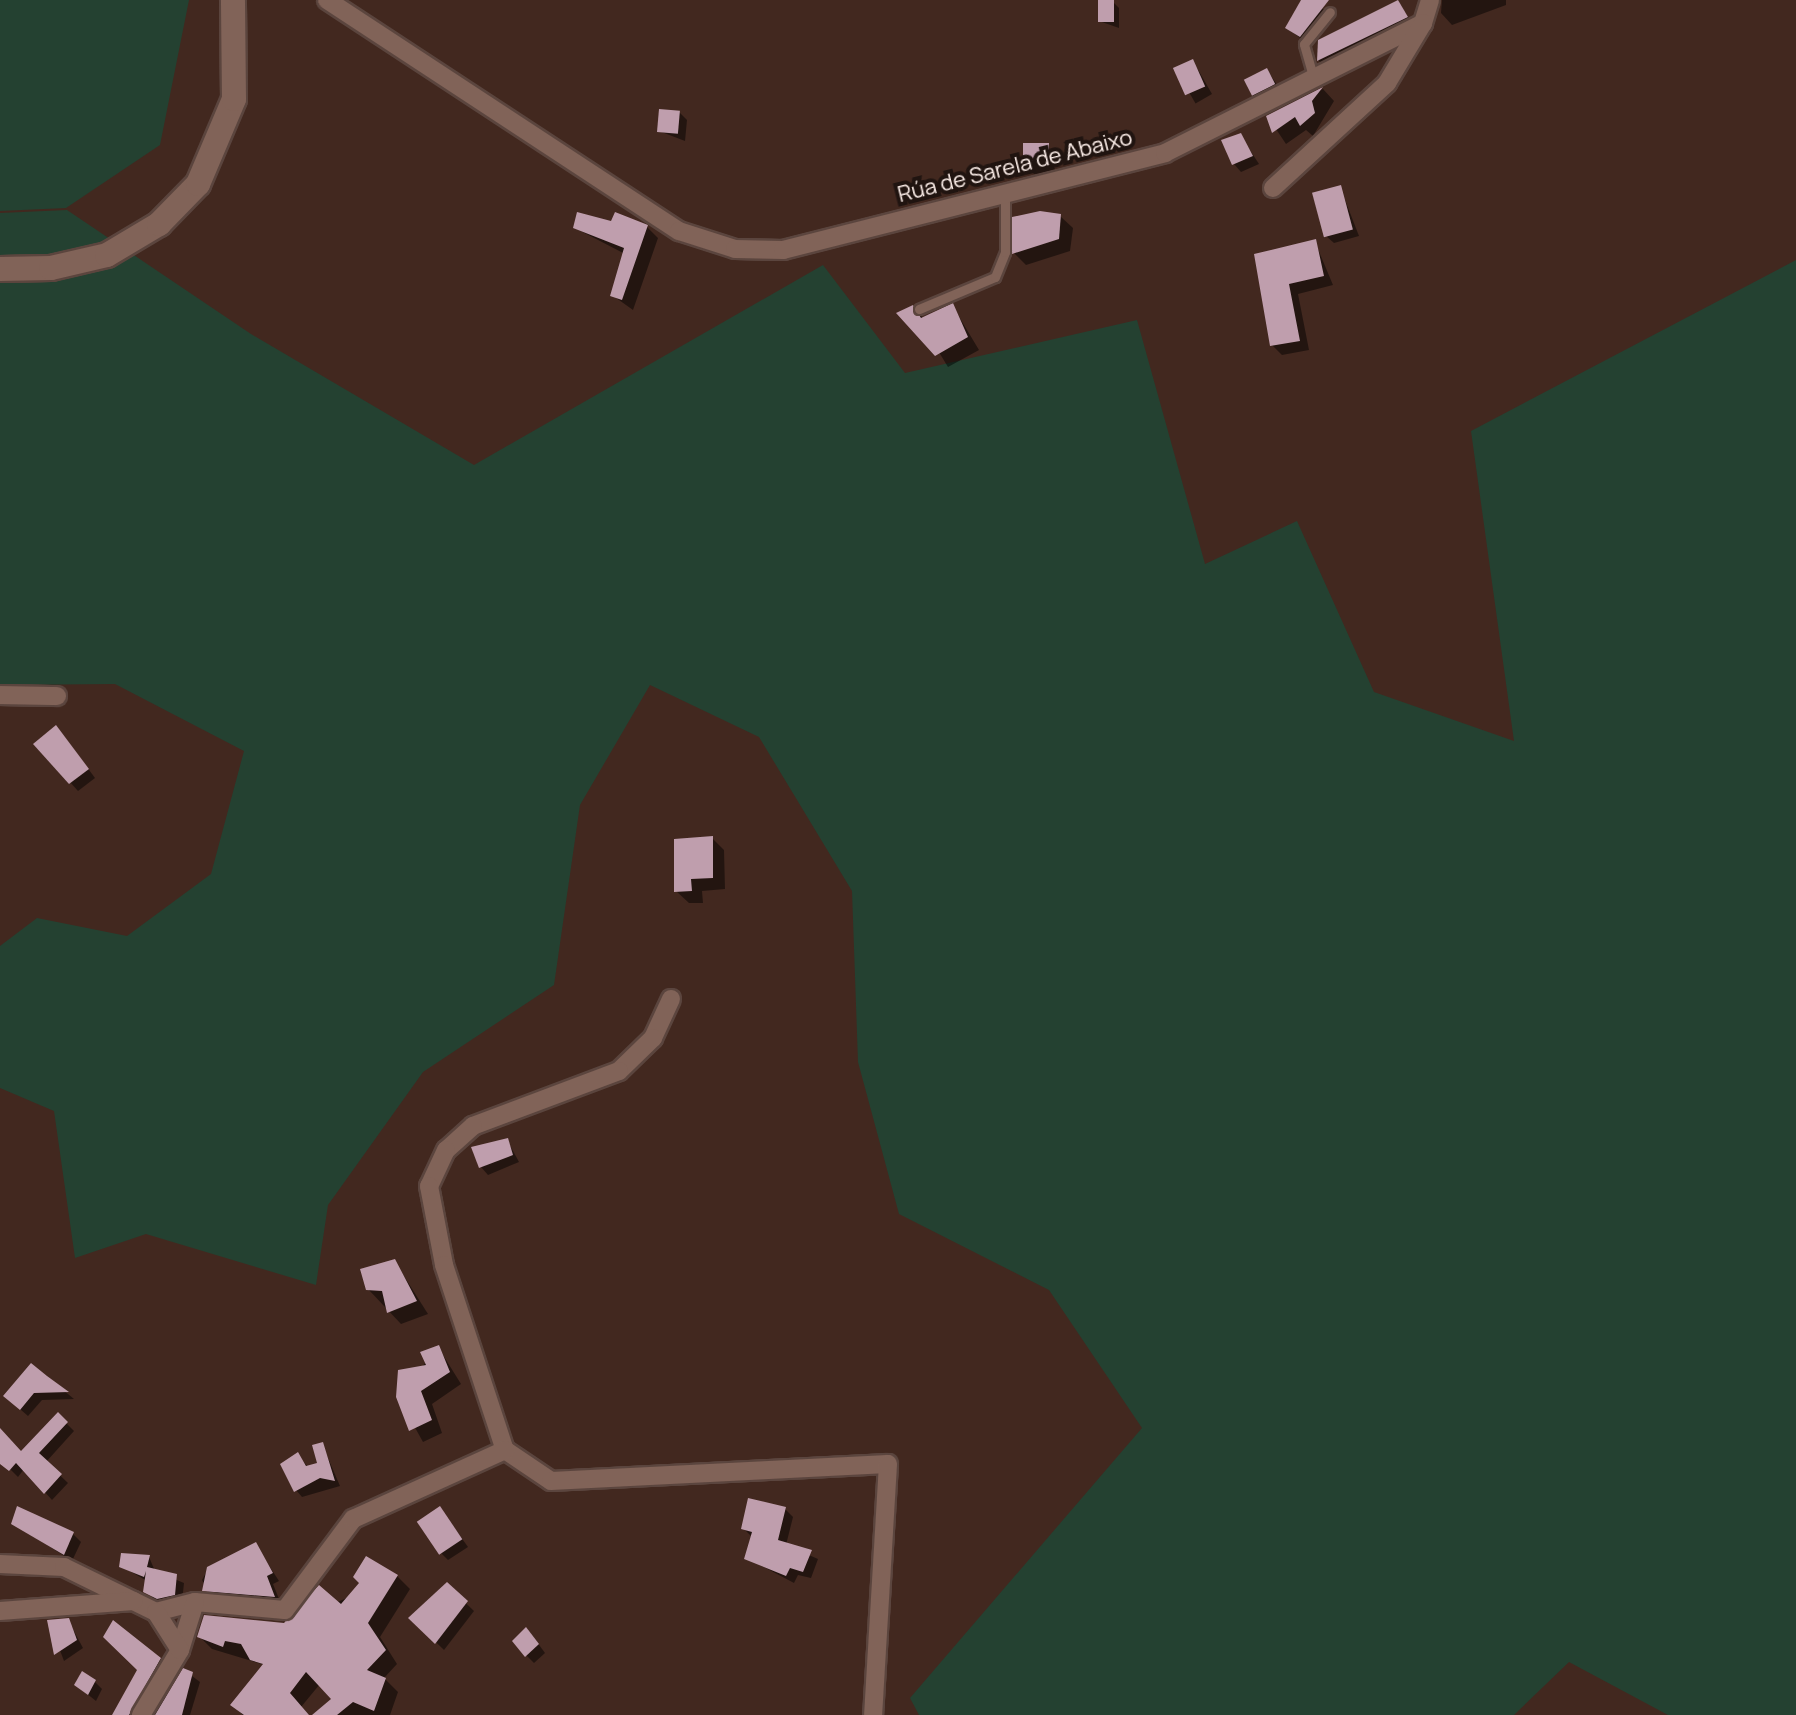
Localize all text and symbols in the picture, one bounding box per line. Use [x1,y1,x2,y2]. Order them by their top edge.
street label: Rúa de Sarela de Abaixo [895,124,1135,208]

